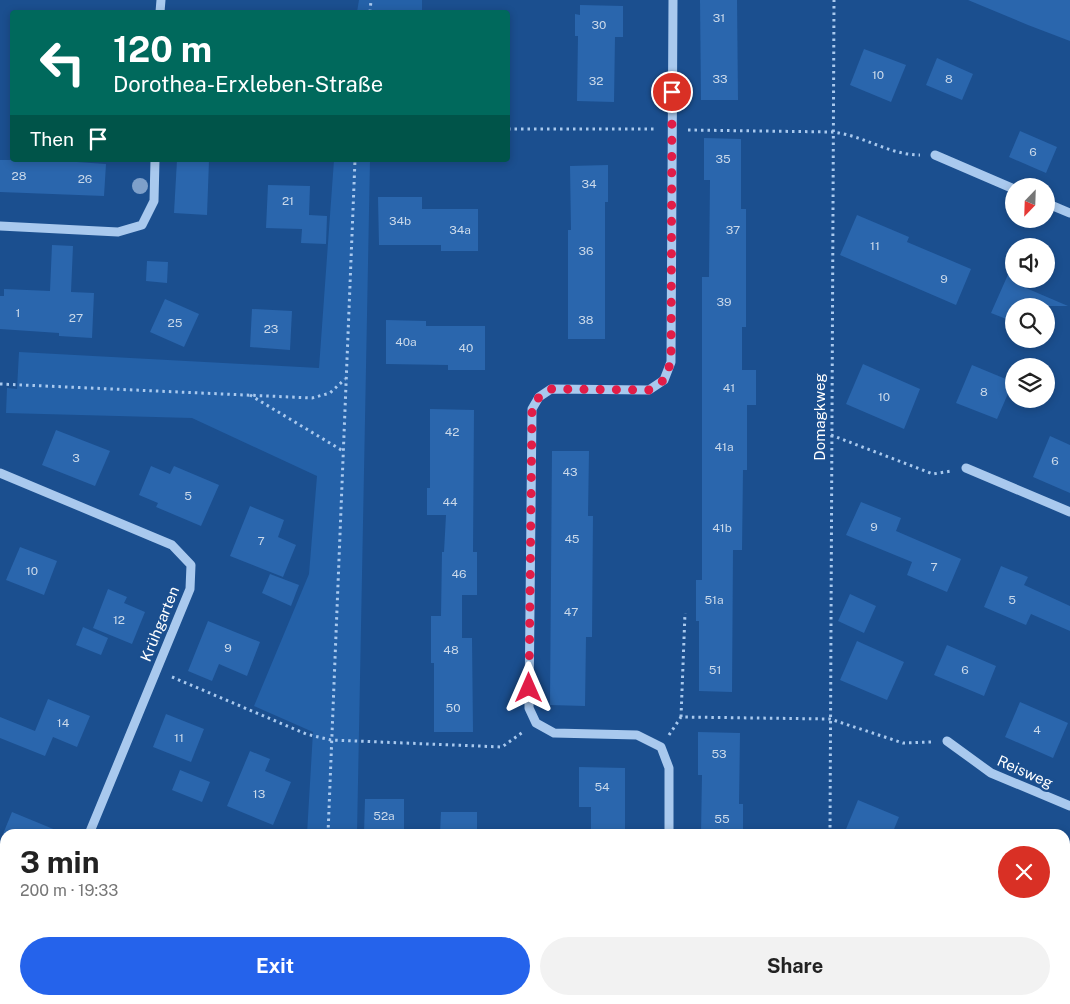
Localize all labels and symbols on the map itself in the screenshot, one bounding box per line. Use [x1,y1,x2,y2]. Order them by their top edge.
house number: 31 [713,11,725,25]
house number: 30 [592,18,606,32]
house number: 10 [872,68,884,82]
pin [651,71,693,113]
house number: 33 [712,72,728,86]
house number: 8 [945,72,953,86]
house number: 32 [589,74,603,88]
house number: 6 [1029,145,1037,159]
house number: 35 [715,152,731,166]
house number: 28 [12,169,27,183]
house number: 26 [78,172,92,186]
house number: 34 [581,177,597,191]
north arrow [1005,178,1055,228]
house number: 21 [282,194,294,208]
house number: 34b [389,214,411,228]
house number: 34a [449,223,471,237]
house number: 37 [726,223,740,237]
house number: 11 [870,239,880,253]
house number: 36 [579,244,593,258]
house number: 9 [940,272,948,286]
house number: 39 [717,295,731,309]
house number: 1 [16,306,20,320]
house number: 27 [69,311,83,325]
house number: 38 [578,313,594,327]
house number: 25 [168,316,183,330]
house number: 23 [264,322,278,336]
house number: 40a [395,335,417,349]
house number: 40 [459,341,473,355]
street label: Domagkweg [811,373,828,461]
house number: 41 [723,381,735,395]
house number: 8 [980,385,988,399]
house number: 10 [878,390,890,404]
house number: 42 [445,425,459,439]
house number: 41a [714,440,734,454]
house number: 3 [72,451,80,465]
house number: 6 [1051,454,1059,468]
house number: 43 [562,465,578,479]
house number: 5 [184,489,192,503]
house number: 44 [442,495,458,509]
house number: 9 [870,520,878,534]
house number: 41b [712,521,732,535]
house number: 45 [564,532,580,546]
house number: 7 [257,534,265,548]
house number: 7 [930,560,938,574]
house number: 10 [26,564,38,578]
house number: 46 [451,567,467,581]
street label: Krühgarten [137,584,182,664]
house number: 51a [704,593,724,607]
house number: 5 [1008,593,1016,607]
house number: 47 [564,605,578,619]
house number: 12 [113,613,125,627]
house number: 9 [224,641,232,655]
house number: 48 [443,643,459,657]
position arrow [502,661,554,713]
house number: 51 [709,663,721,677]
house number: 6 [961,663,969,677]
house number: 50 [445,701,461,715]
house number: 14 [57,716,70,730]
house number: 4 [1033,723,1041,737]
house number: 11 [174,731,184,745]
house number: 53 [711,747,727,761]
street label: Reisweg [995,752,1056,791]
house number: 54 [594,780,610,794]
house number: 13 [253,787,265,801]
house number: 52a [373,809,395,823]
house number: 55 [714,812,730,826]

